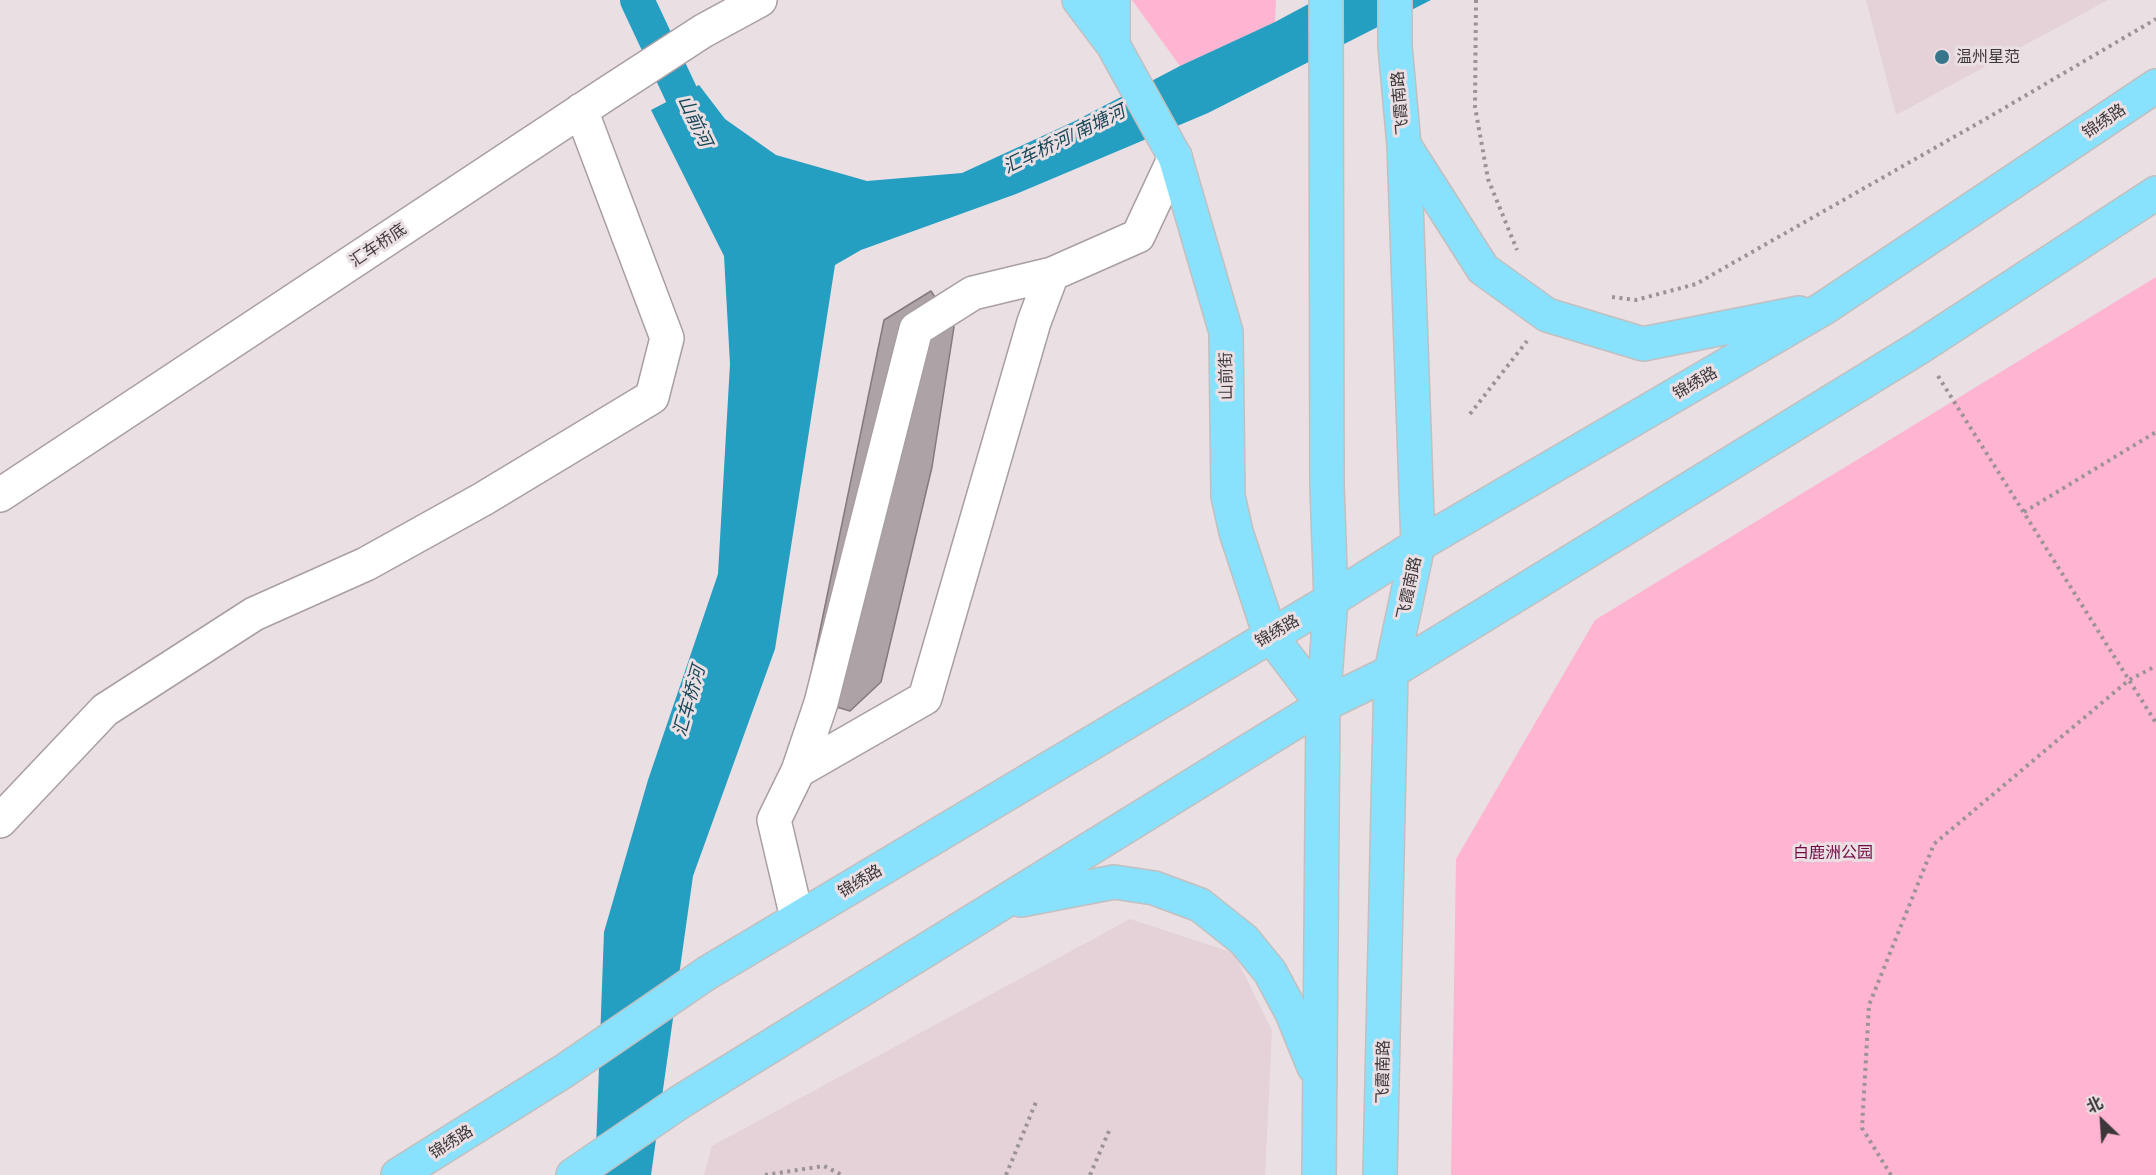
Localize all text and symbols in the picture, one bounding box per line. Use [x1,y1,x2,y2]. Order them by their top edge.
place label: 温州星范 [1956,47,2020,67]
marker: 温州星范 [1933,48,1951,66]
street label: 飞霞南路 [1388,70,1412,136]
water label: 山前河 [673,92,717,150]
water label: 汇车桥河/南塘河 [1000,100,1128,178]
street label: 锦绣路 [2079,100,2129,142]
street label: 汇车桥底 [346,219,410,271]
street label: 山前街 [1216,352,1236,400]
street label: 锦绣路 [1669,363,1721,403]
street label: 飞霞南路 [1393,555,1425,621]
street label: 锦绣路 [1251,611,1303,651]
water label: 汇车桥河 [669,663,709,739]
park label: 白鹿洲公园 [1793,843,1873,863]
street label: 锦绣路 [834,860,886,902]
street label: 飞霞南路 [1373,1040,1393,1104]
north arrow [2072,1091,2132,1151]
text: 北 [2083,1092,2105,1116]
street label: 锦绣路 [426,1121,476,1163]

